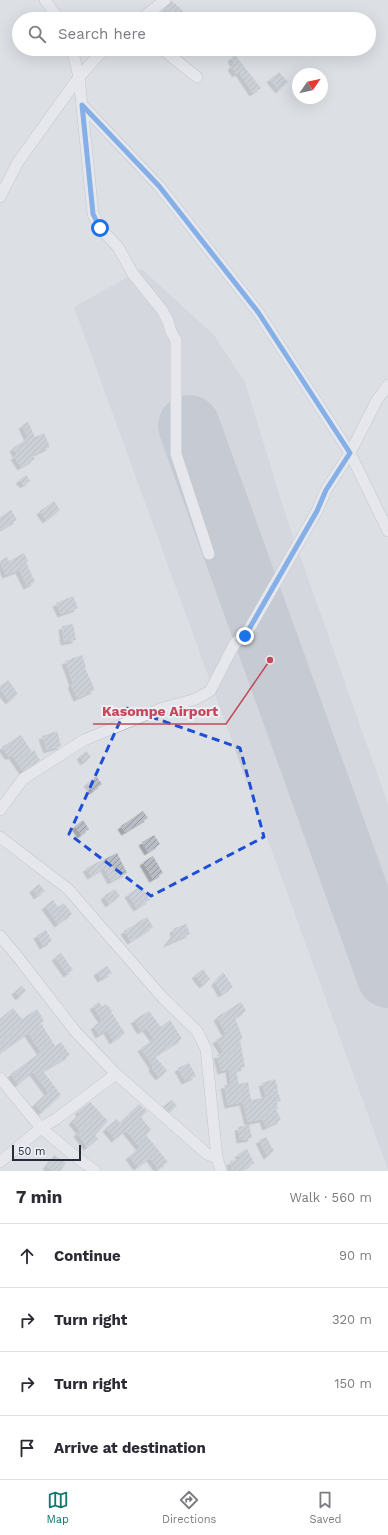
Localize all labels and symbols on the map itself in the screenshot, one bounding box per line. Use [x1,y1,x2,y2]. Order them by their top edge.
north arrow [292,68,328,104]
route start [91,219,109,237]
route end [236,627,254,645]
callout: Kasompe Airport [93,698,226,724]
text: Kasompe Airport [102,703,218,719]
scale bar [12,1143,81,1162]

